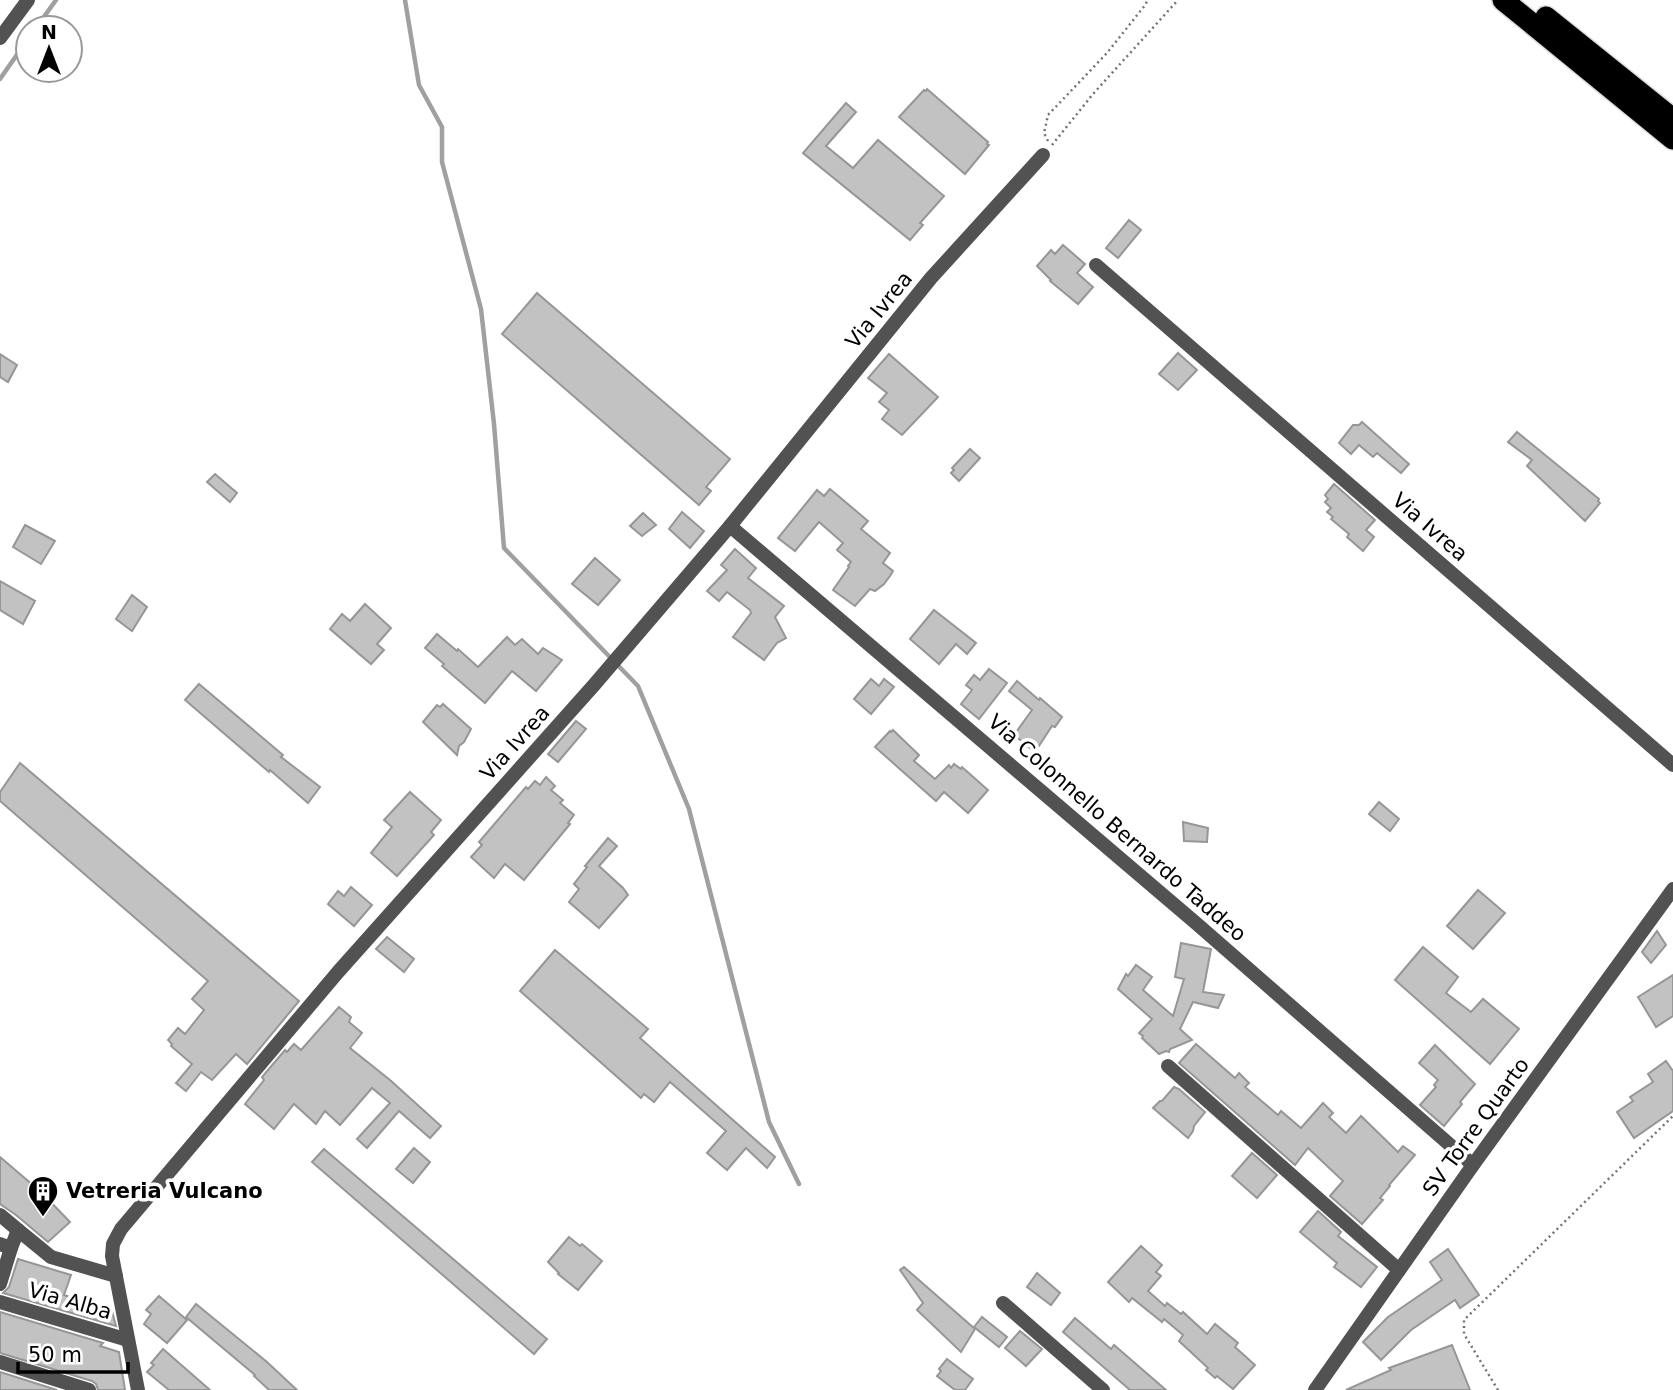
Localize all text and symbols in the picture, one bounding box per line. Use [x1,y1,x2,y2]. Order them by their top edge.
north arrow [14,14,84,84]
text: N [41,21,57,43]
street label: Via Ivrea [841,267,917,353]
street label: Via Ivrea [1387,488,1473,566]
street label: Via Ivrea [475,701,555,785]
street label: Via Colonnello Bernardo Taddeo [983,709,1251,947]
street label: SV Torre Quarto [1418,1053,1534,1201]
building icon: Vetreria Vulcano [26,1174,60,1218]
place label: Vetreria Vulcano [66,1179,263,1203]
street label: Via Alba [26,1278,114,1324]
scale bar [18,1330,128,1374]
text: 50 m [28,1343,82,1367]

